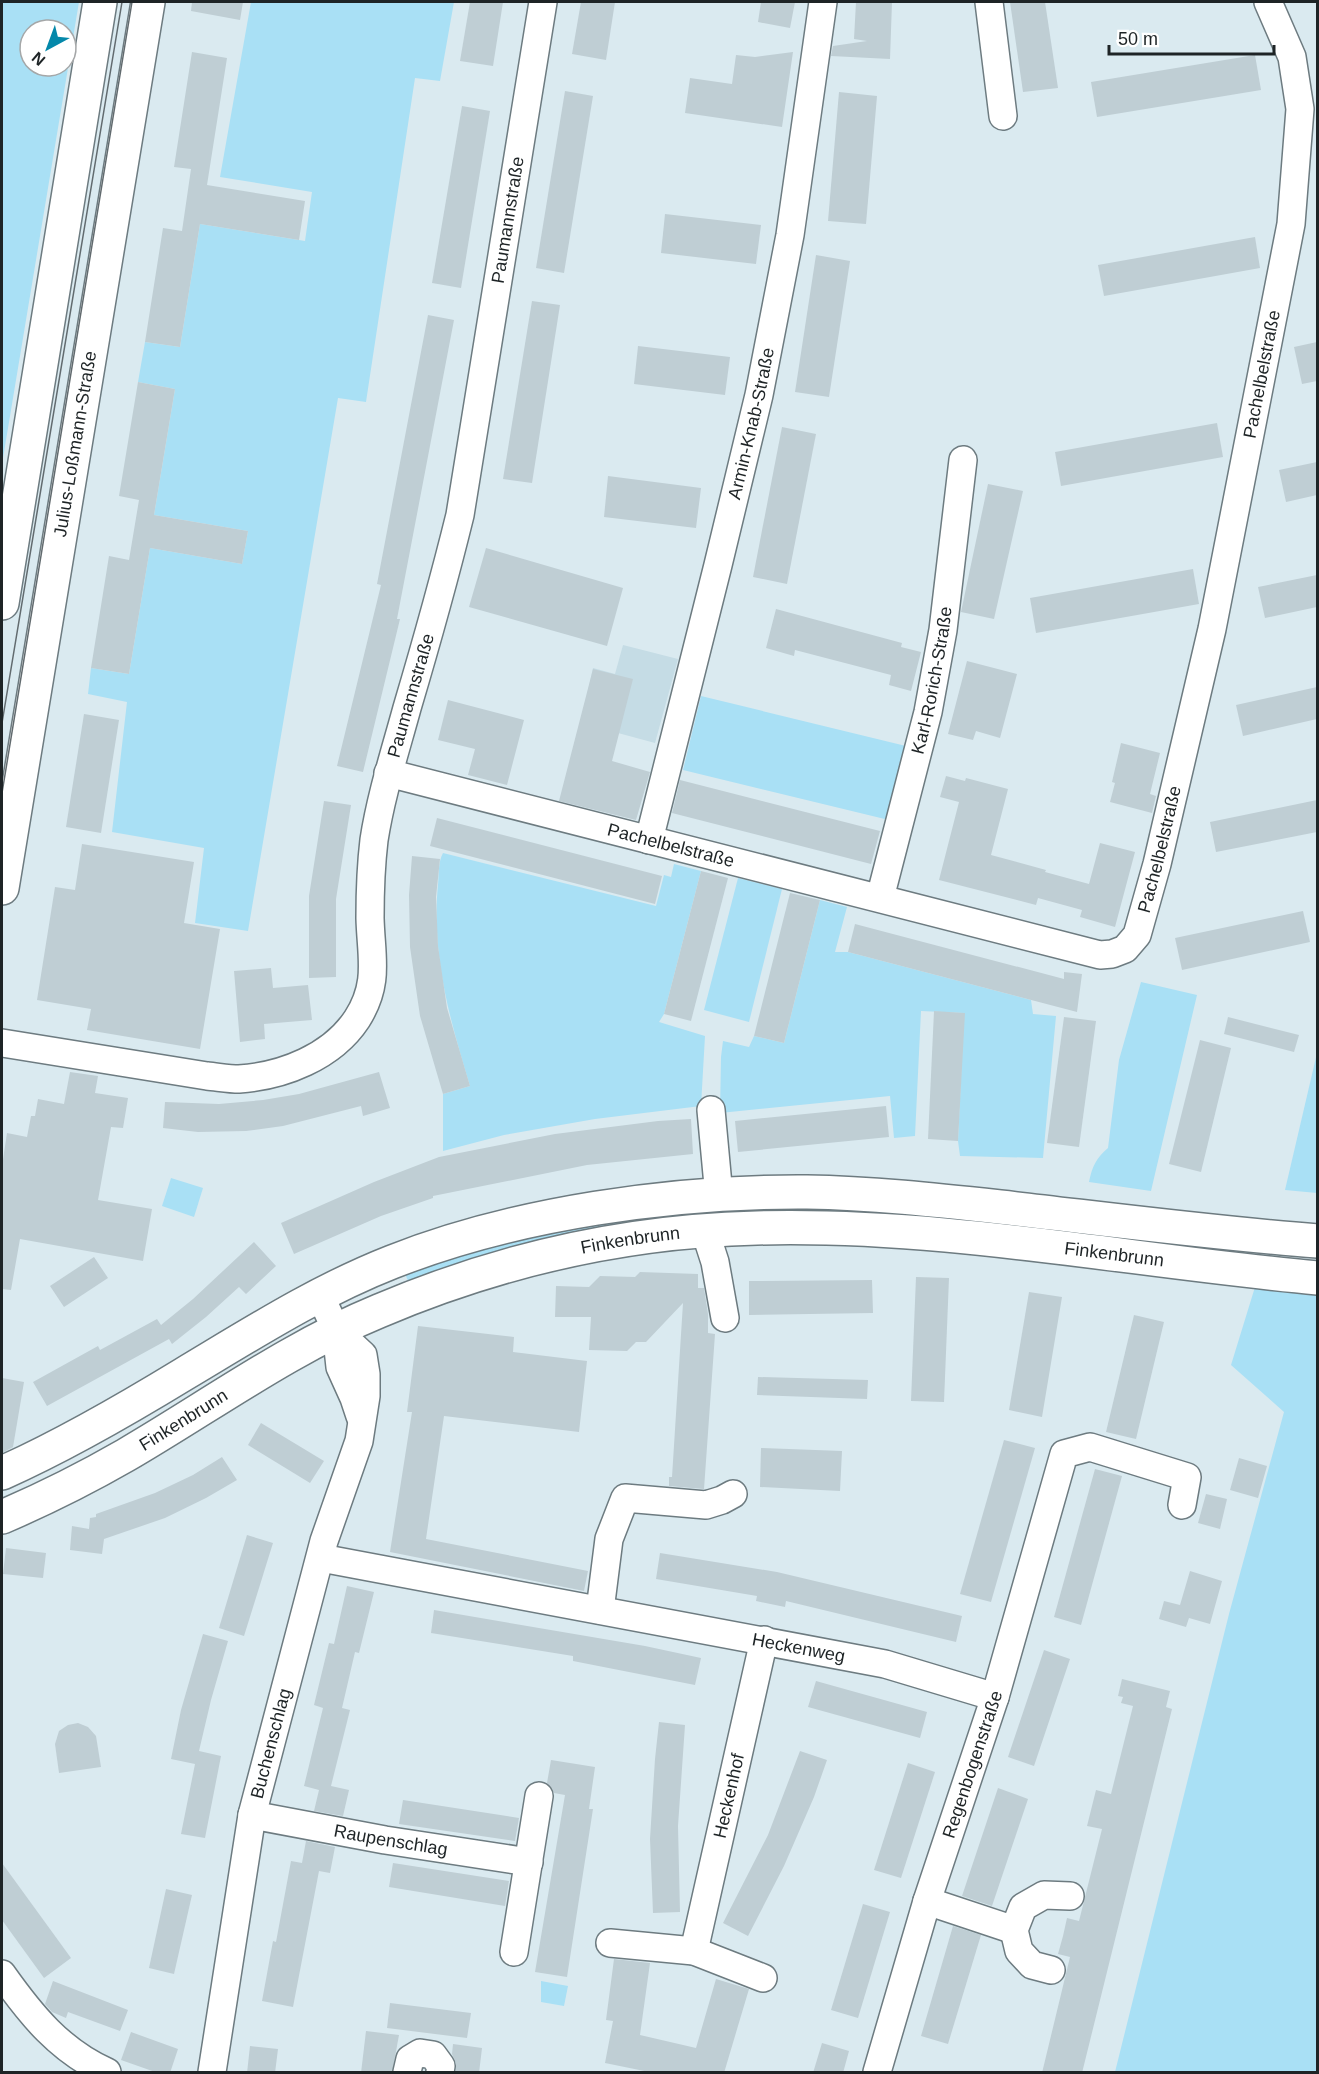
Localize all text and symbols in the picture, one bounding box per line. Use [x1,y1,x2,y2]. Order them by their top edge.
north arrow [18,18,78,78]
scale bar [1109,18,1274,56]
text: 50 m [1118,29,1158,49]
text: N [29,49,48,69]
street label: Paumannstraße [488,155,528,285]
street label: Pachelbelstraße [1239,308,1284,440]
street label: Armin-Knab-Straße [724,346,778,501]
street label: Julius-Loßmann-Straße [50,350,100,538]
street label: Karl-Rorich-Straße [908,605,956,756]
street label: Paumannstraße [384,631,438,760]
street label: Pachelbelstraße [1134,784,1185,915]
street label: Pachelbelstraße [605,820,736,871]
street label: Finkenbrunn [579,1223,681,1258]
street label: Finkenbrunn [1063,1238,1165,1270]
street label: Finkenbrunn [136,1385,231,1455]
street label: Heckenweg [751,1629,847,1666]
street label: Buchenschlag [247,1686,295,1801]
street label: Regenbogenstraße [939,1689,1006,1841]
street label: Heckenhof [710,1751,748,1840]
street label: Raupenschlag [332,1821,449,1859]

